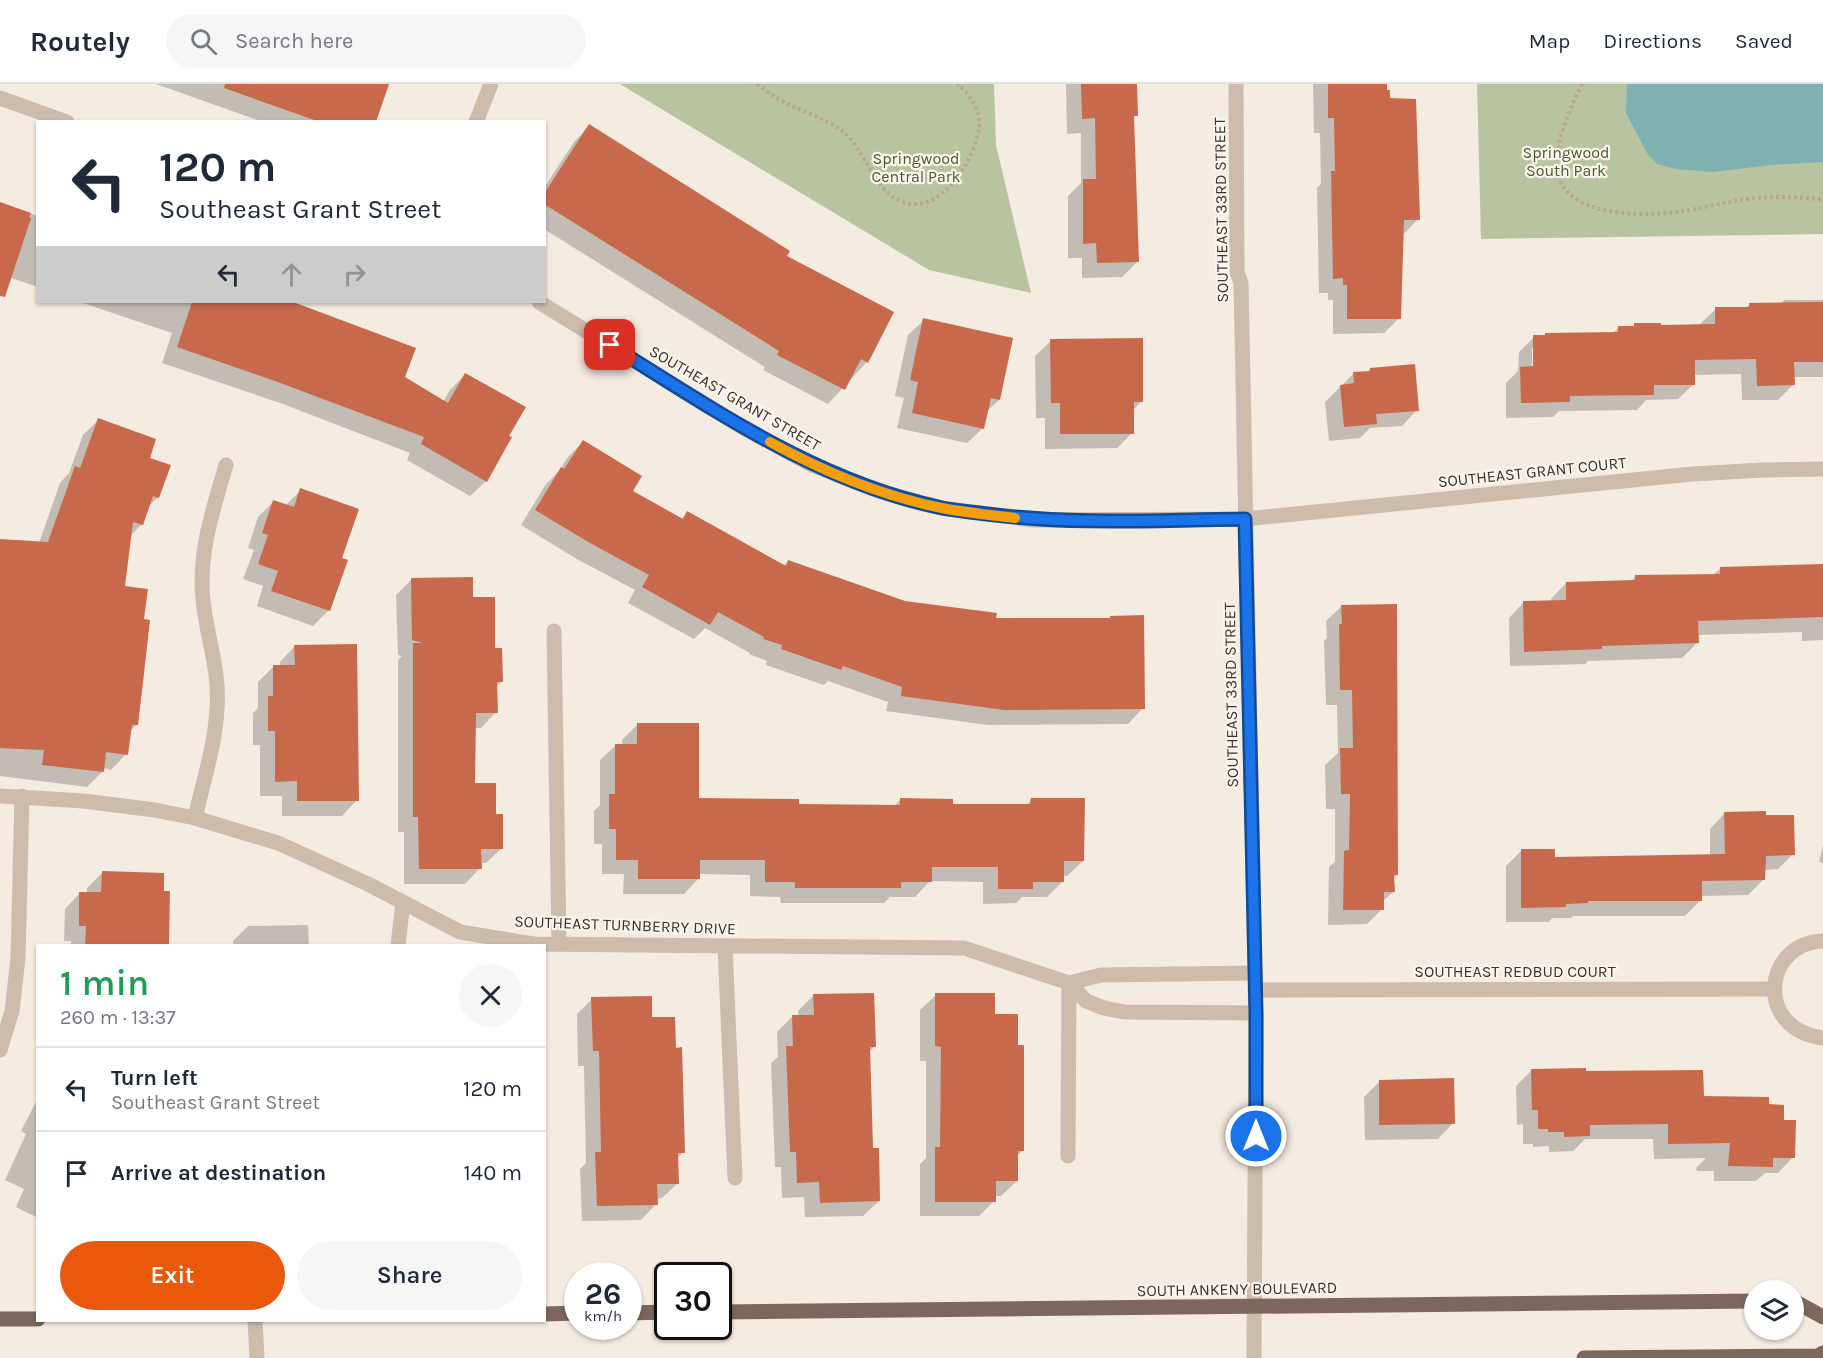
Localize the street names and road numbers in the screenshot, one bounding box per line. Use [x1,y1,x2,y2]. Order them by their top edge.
street label: SOUTHEAST 33RD STREET [1210,117,1232,303]
street label: SOUTHEAST GRANT STREET [646,341,824,455]
street label: SOUTHEAST GRANT COURT [1437,453,1627,491]
street label: SOUTHEAST 33RD STREET [1220,602,1242,788]
street label: SOUTHEAST TURNBERRY DRIVE [514,912,736,938]
street label: SOUTHEAST REDBUD COURT [1414,962,1616,981]
street label: SOUTH ANKENY BOULEVARD [1137,1278,1337,1300]

